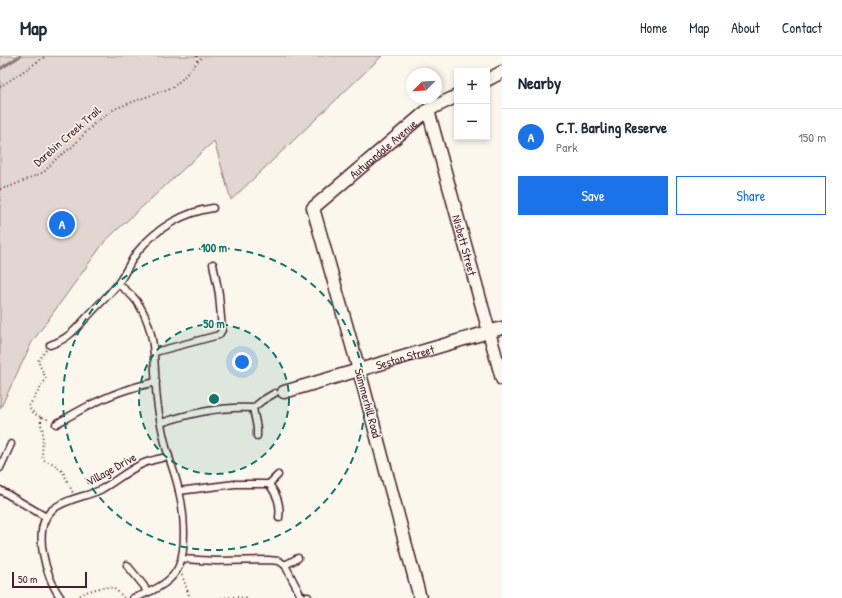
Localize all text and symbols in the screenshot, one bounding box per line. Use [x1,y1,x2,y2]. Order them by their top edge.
text: Map [20,15,47,41]
text: Home [640,18,667,37]
text: Map [689,18,709,37]
text: About [731,18,760,37]
text: Contact [782,18,822,37]
north arrow [406,68,442,104]
map controls [454,68,490,140]
button: + [454,68,490,104]
text: Nearby [518,71,561,94]
street label: Darebin Creek Trail [29,101,105,170]
button: − [454,104,490,140]
street label: Autumndale Avenue [345,115,420,182]
text: C.T. Barling Reserve [556,117,667,138]
text: A [528,128,534,146]
text: 150 m [798,128,826,146]
text: Park [556,138,578,156]
button: Save [518,176,668,215]
button: Share [676,176,826,215]
pin: A [49,209,75,239]
street label: Nisbett Street [449,213,482,278]
text: 100 m [201,239,227,256]
text: 50 m [203,315,225,332]
street label: Seston Street [374,340,437,373]
your location [232,352,252,372]
street label: Summerhill Road [351,366,386,440]
centre of rings [207,392,221,406]
street label: Village Drive [83,448,139,490]
scale bar [12,570,87,589]
text: 50 m [18,572,38,586]

